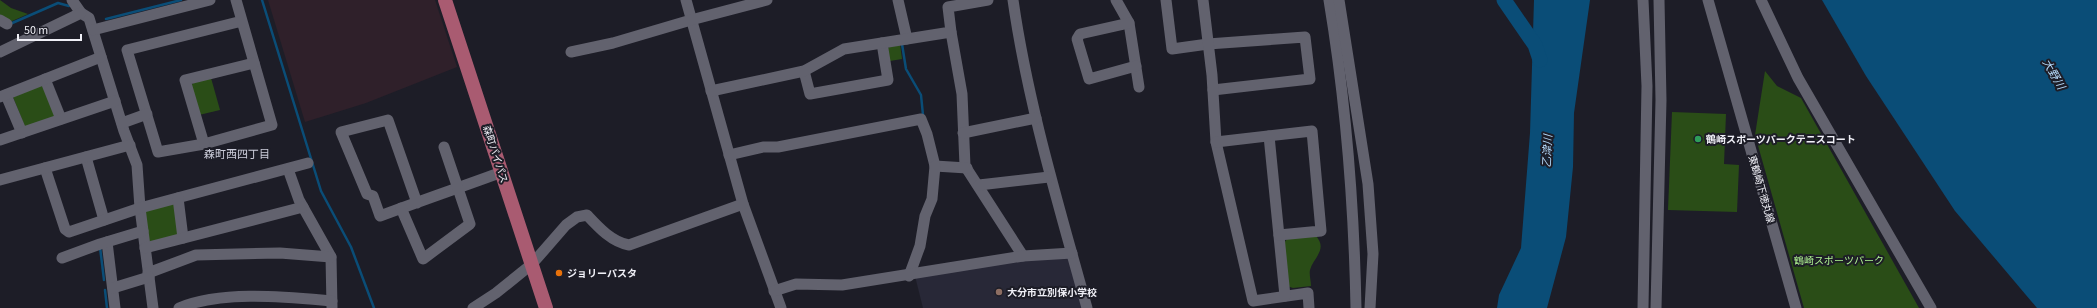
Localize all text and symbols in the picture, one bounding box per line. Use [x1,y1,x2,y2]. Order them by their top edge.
scale bar [18,16,81,42]
text: 50 m [24,22,48,39]
water label: 大野川 [2039,56,2069,93]
street label: 森町バイパス [479,124,511,185]
water label: 乙津川 [1539,133,1556,168]
place label: 鶴崎スポーツパークテニスコート [1705,133,1856,147]
marker: 鶴崎スポーツパークテニスコート [1693,134,1703,144]
district label: 森町西四丁目 [204,147,270,162]
street label: 東鶴崎下徳丸線 [1745,154,1777,225]
park label: 鶴崎スポーツパーク [1794,254,1884,268]
place label: ジョリーパスタ [567,267,637,281]
marker: ジョリーパスタ [554,268,564,278]
place label: 大分市立別保小学校 [1007,286,1097,300]
marker: 大分市立別保小学校 [994,287,1004,297]

